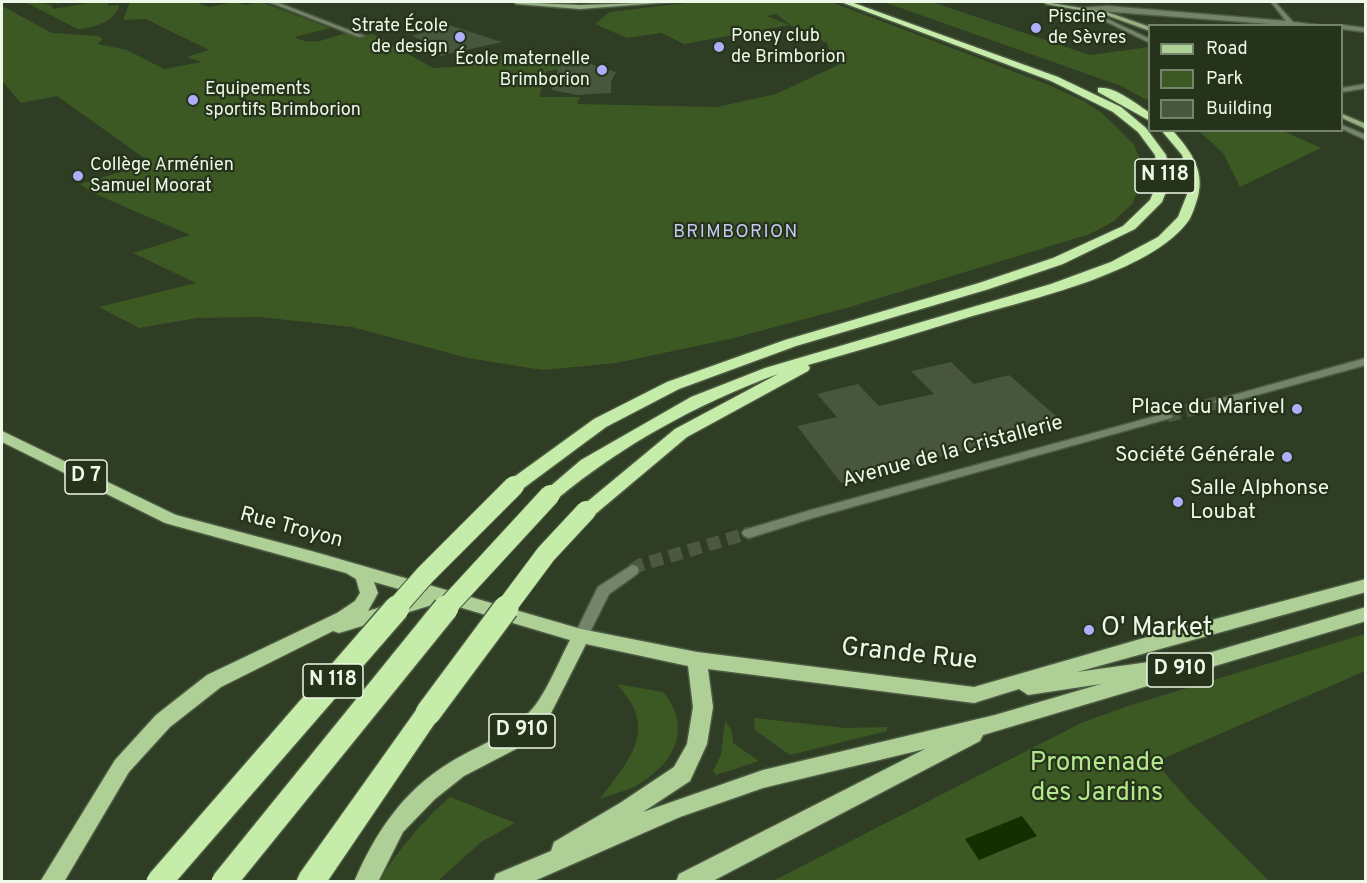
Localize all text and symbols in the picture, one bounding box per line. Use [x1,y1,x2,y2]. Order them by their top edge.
place label: Piscine de Sèvres [1048,7,1126,50]
place label: Strate École de design [351,16,448,58]
marker: Piscine de Sèvres [1029,21,1043,35]
legend [1148,24,1343,132]
place label: Poney club de Brimborion [731,26,846,68]
marker: Strate École de design [453,30,467,44]
text: Road [1206,38,1248,61]
marker: Poney club de Brimborion [712,40,726,54]
place label: École maternelle Brimborion [455,49,590,92]
marker: École maternelle Brimborion [595,63,609,77]
text: Park [1206,68,1243,91]
place label: Equipements sportifs Brimborion [205,79,361,122]
marker: Equipements sportifs Brimborion [186,93,200,107]
text: Building [1206,98,1272,121]
place label: Collège Arménien Samuel Moorat [90,155,234,198]
road number: N 118 [1135,159,1195,193]
marker: Collège Arménien Samuel Moorat [71,169,85,183]
district label: BRIMBORION [673,222,799,244]
place label: Place du Marivel [1131,396,1285,422]
marker: Place du Marivel [1290,402,1304,416]
street label: Avenue de la Cristallerie [840,411,1066,495]
place label: Société Générale [1115,444,1275,470]
marker: Société Générale [1280,450,1294,464]
road number: D 7 [65,460,107,494]
place label: Salle Alphonse Loubat [1190,477,1329,527]
marker: Salle Alphonse Loubat [1171,495,1185,509]
street label: Rue Troyon [237,503,345,555]
place label: O' Market [1101,614,1212,646]
marker: O' Market [1082,623,1096,637]
street label: Grande Rue [839,633,979,679]
road number: D 910 [1147,653,1213,687]
road number: N 118 [303,664,363,698]
road number: D 910 [489,714,555,748]
park label: Promenade des Jardins [1030,749,1164,810]

